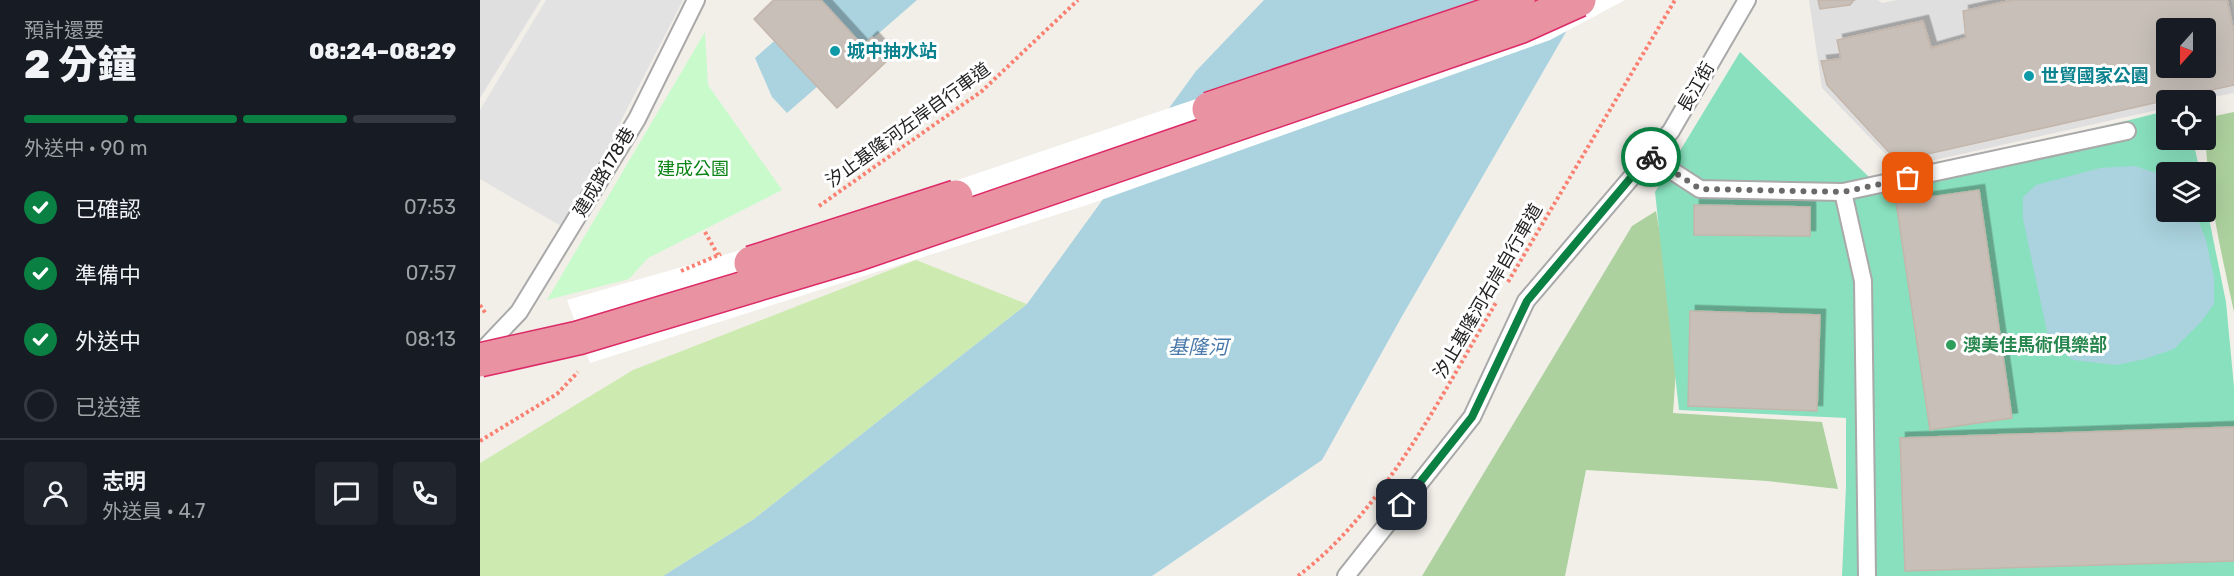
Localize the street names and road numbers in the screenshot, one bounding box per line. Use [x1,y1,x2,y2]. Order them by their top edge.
street label: 汐止基隆河左岸自行車道 [821,58,995,192]
street label: 長江街 [1673,58,1719,116]
street label: 建成路178巷 [569,123,639,221]
street label: 汐止基隆河右岸自行車道 [1429,200,1547,382]

